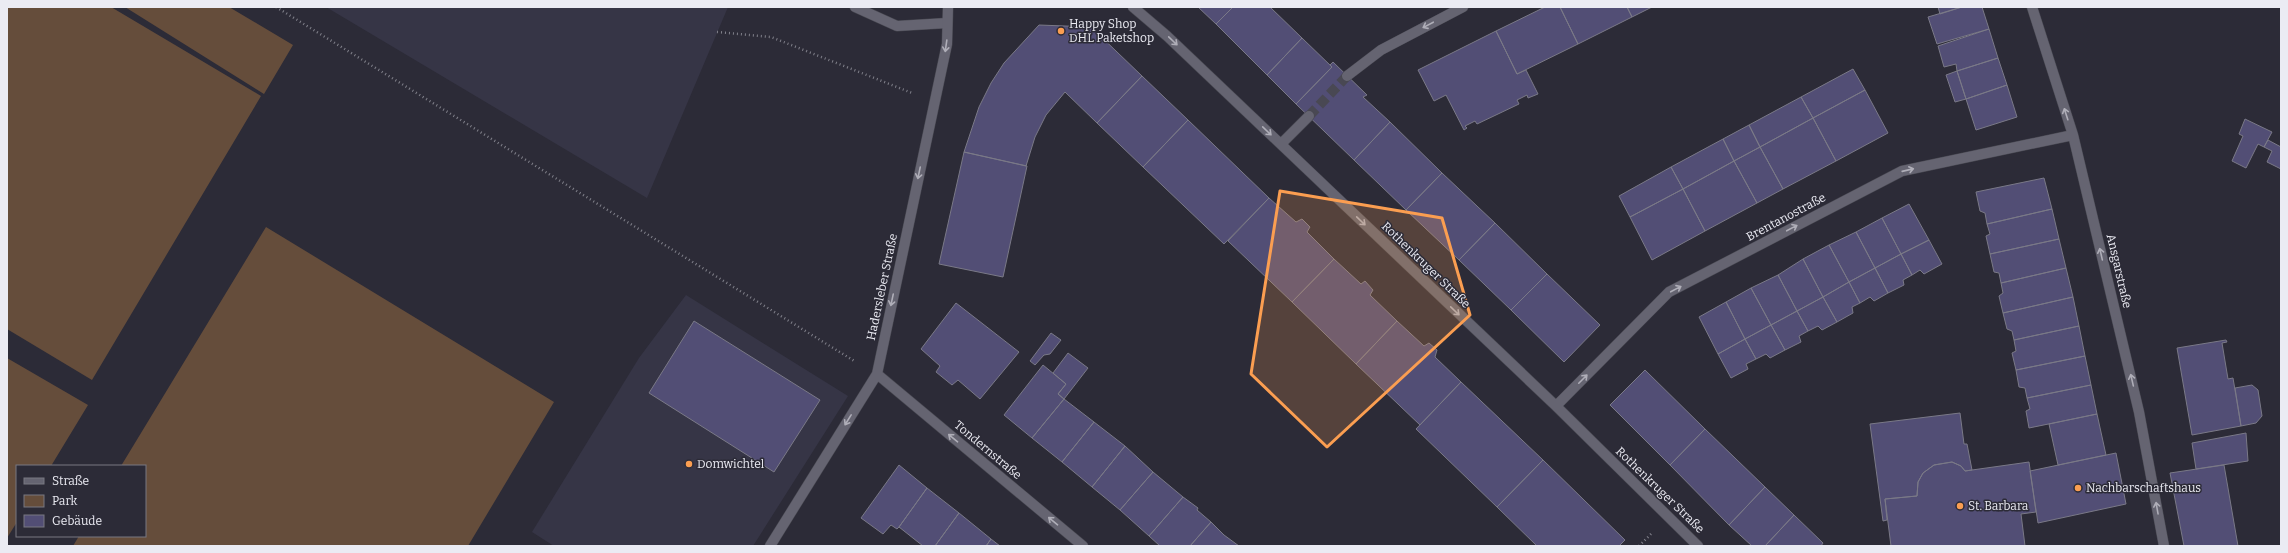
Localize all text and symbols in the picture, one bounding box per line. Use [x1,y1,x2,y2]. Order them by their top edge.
place label: Happy Shop DHL Paketshop [1069,17,1154,45]
one-way arrow [1422,22,1434,29]
marker: Happy Shop DHL Paketshop [1056,26,1066,36]
one-way arrow [1168,37,1178,46]
one-way arrow [942,39,950,52]
one-way arrow [2062,108,2069,121]
one-way arrow [1262,126,1272,136]
one-way arrow [1901,165,1914,173]
one-way arrow [915,166,923,179]
street label: Brentanostraße [1744,190,1828,244]
one-way arrow [1356,216,1366,226]
street label: Rothenkruger Straße [1379,219,1473,311]
one-way arrow [1786,224,1798,232]
street label: Hadersleber Straße [864,232,900,342]
street label: Ansgarstraße [2104,233,2134,309]
one-way arrow [2097,248,2105,261]
one-way arrow [1670,284,1682,292]
one-way arrow [888,293,896,306]
one-way arrow [1450,306,1460,315]
one-way arrow [1578,374,1588,384]
one-way arrow [2127,374,2135,387]
one-way arrow [844,414,852,425]
street label: Tondernstraße [952,418,1024,482]
one-way arrow [948,433,958,442]
street label: Rothenkruger Straße [1613,444,1707,536]
place label: Domwichtel [697,457,765,471]
marker: Domwichtel [684,459,694,469]
legend [16,465,146,537]
text: Straße [52,474,89,488]
place label: Nachbarschaftshaus [2086,481,2201,495]
marker: Nachbarschaftshaus [2073,483,2083,493]
text: Park [52,494,78,508]
place label: St. Barbara [1968,499,2029,513]
marker: St. Barbara [1955,501,1965,511]
one-way arrow [2152,502,2160,515]
text: Gebäude [52,514,102,528]
one-way arrow [1048,517,1058,526]

